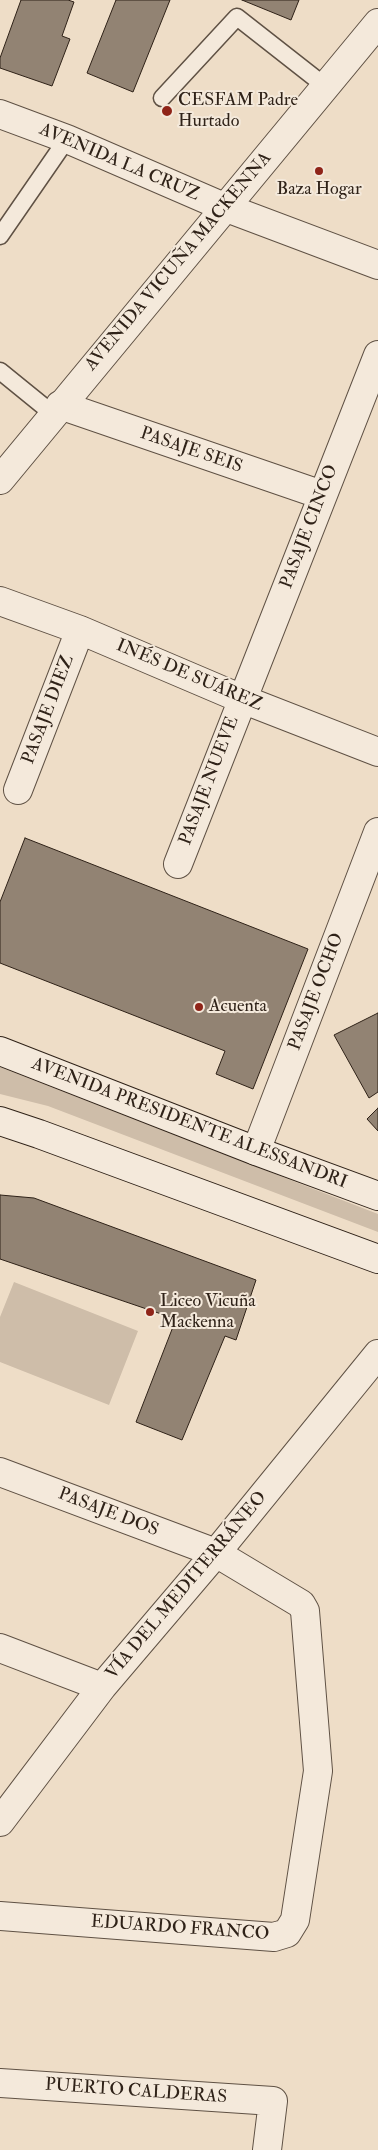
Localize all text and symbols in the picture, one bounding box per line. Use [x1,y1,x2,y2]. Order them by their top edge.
place label: CESFAM Padre Hurtado [178,90,298,132]
marker: CESFAM Padre Hurtado [160,104,174,118]
street label: AVENIDA LA CRUZ [36,119,202,207]
street label: AVENIDA VICUÑA MACKENNA [81,148,277,376]
marker: Baza Hogar [313,165,325,177]
place label: Baza Hogar [276,179,362,201]
street label: PASAJE SEIS [137,423,245,479]
street label: PASAJE CINCO [276,462,344,592]
street label: INÉS DE SUÁREZ [113,635,265,717]
street label: PASAJE DIEZ [18,653,80,767]
street label: PASAJE NUEVE [176,714,244,848]
street label: PASAJE OCHO [285,930,349,1054]
place label: Acuenta [209,996,267,1018]
marker: Acuenta [193,1001,205,1013]
street label: AVENIDA PRESIDENTE ALESSANDRI [28,1054,350,1194]
place label: Liceo Vicuña Mackenna [160,1291,256,1334]
marker: Liceo Vicuña Mackenna [144,1306,156,1318]
street label: PASAJE DOS [55,1484,161,1542]
street label: VÍA DEL MEDITERRÁNEO [102,1488,272,1684]
street label: EDUARDO FRANCO [90,1912,270,1946]
street label: PUERTO CALDERAS [44,2075,228,2109]

